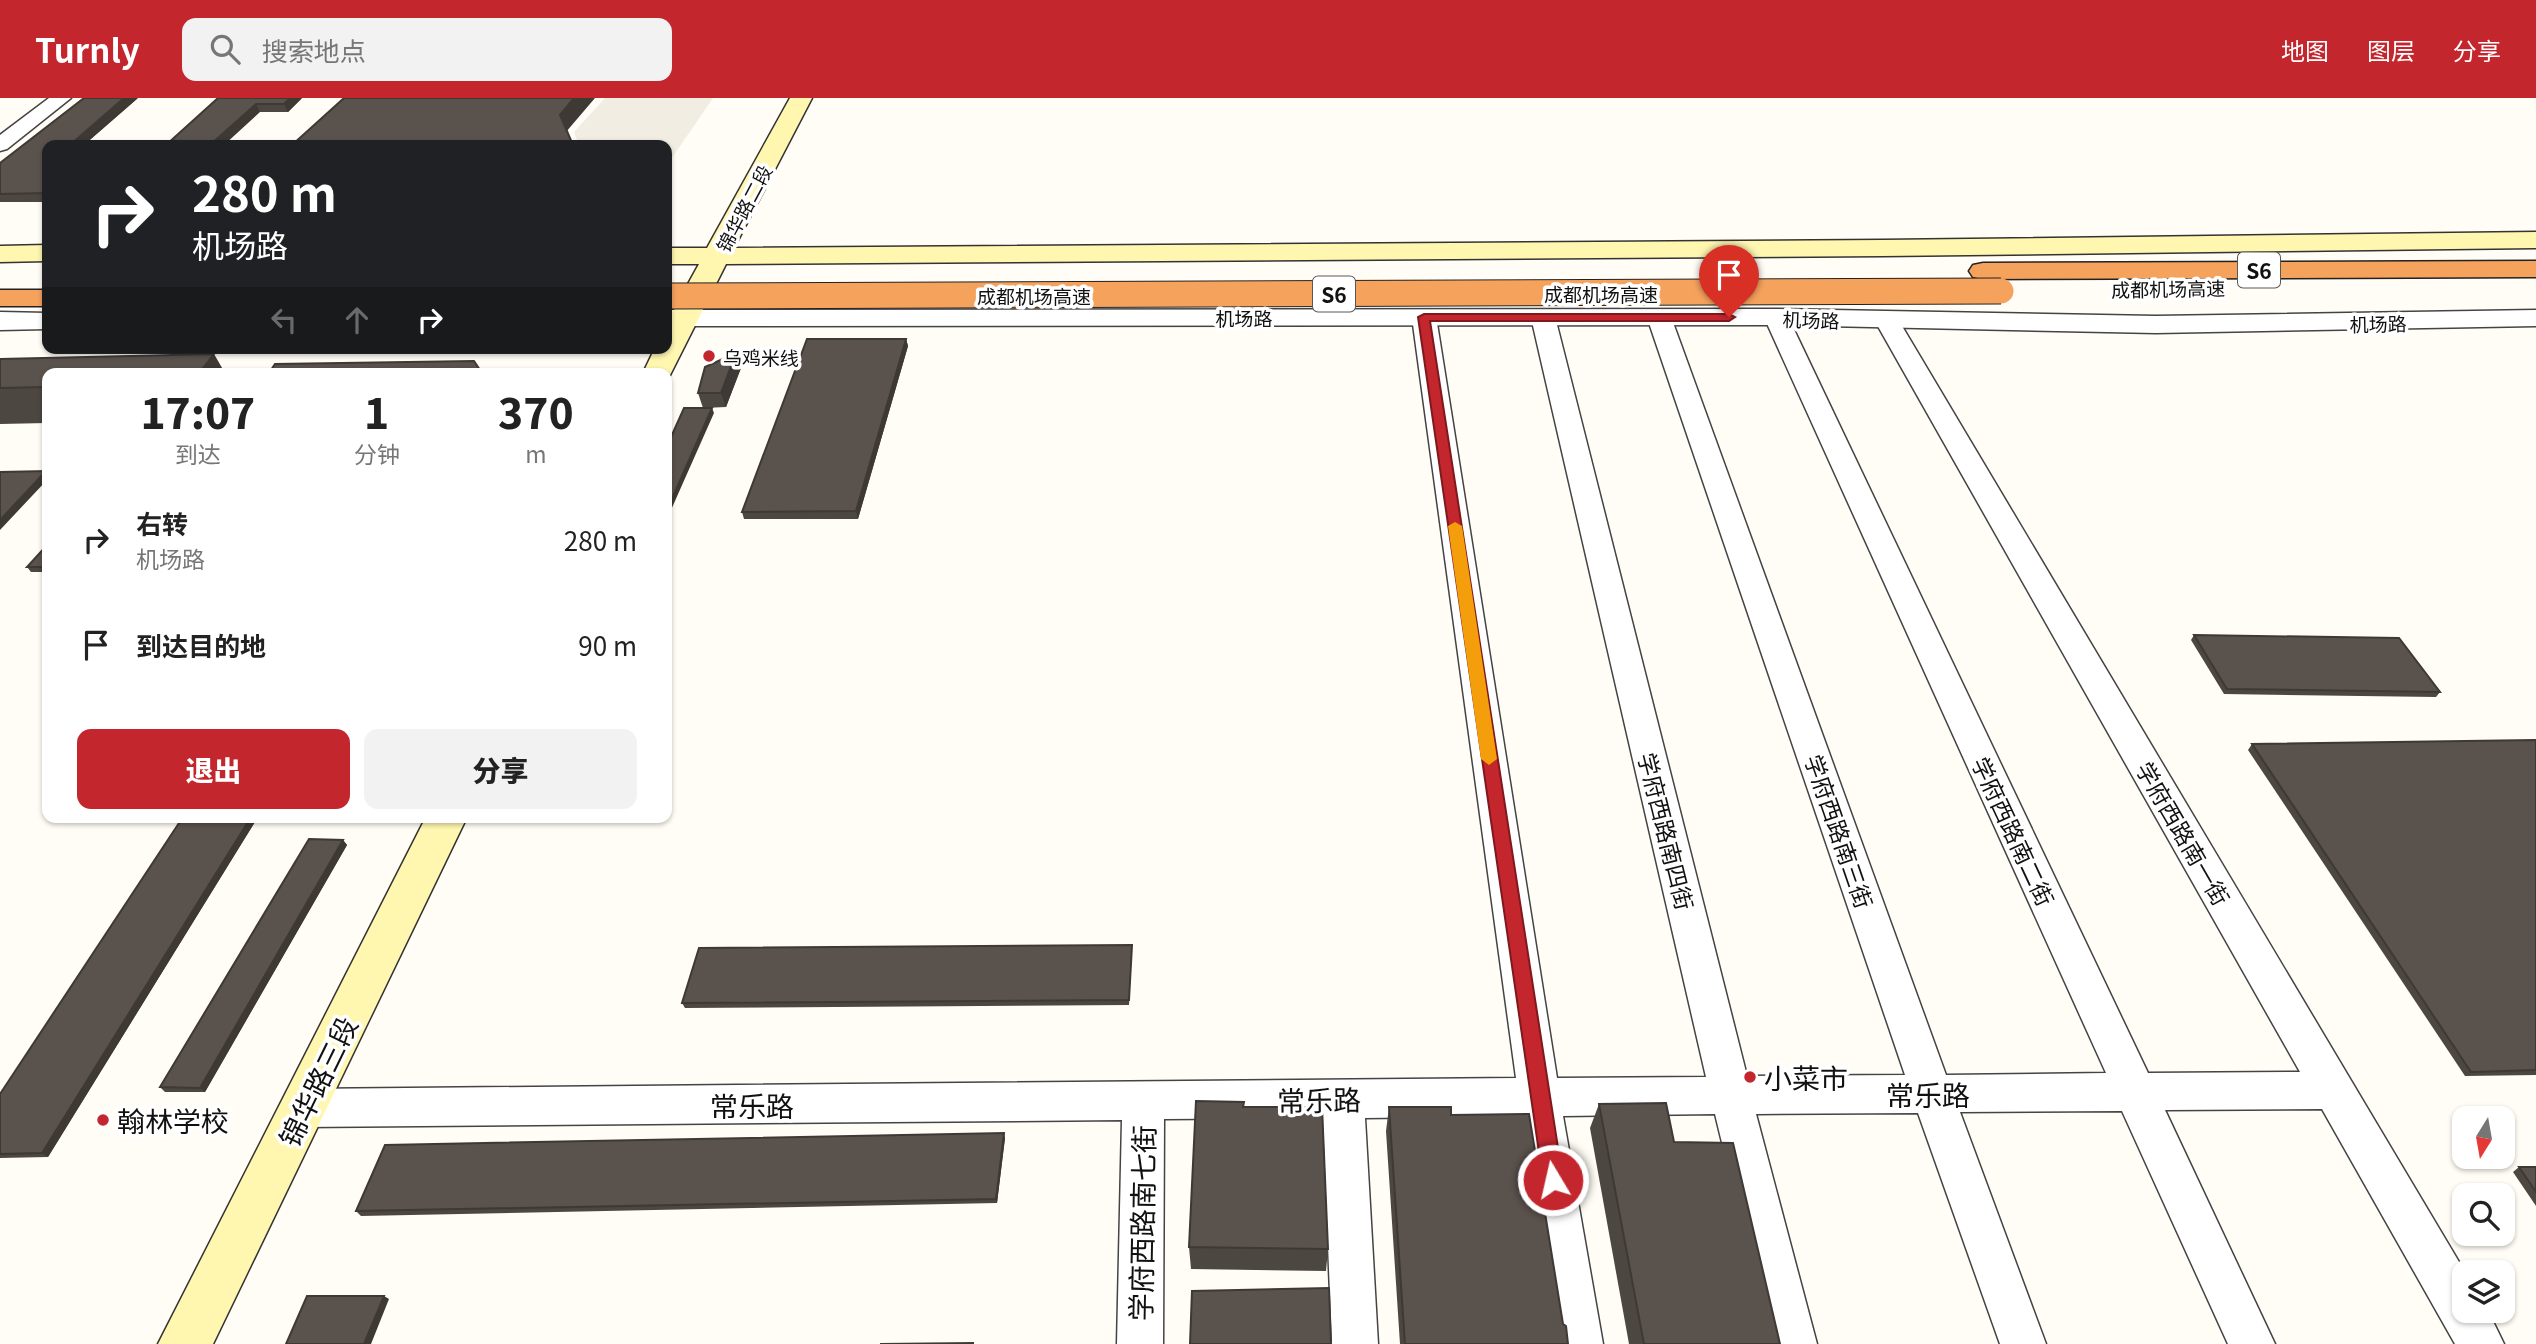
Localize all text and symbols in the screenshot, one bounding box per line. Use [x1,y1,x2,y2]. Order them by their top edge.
search box [182,18,672,81]
text: Turnly [35,25,140,73]
icon: search [206,30,244,68]
text: 搜索地点 [262,31,366,68]
text: 地图 [2281,32,2329,67]
text: 图层 [2367,32,2415,67]
text: 分享 [2453,32,2501,67]
text: 280 m [192,155,337,226]
street label: 锦华路二段 [709,160,777,256]
icon: right [77,168,168,259]
text: 机场路 [192,221,288,267]
pin [1699,245,1759,317]
road number: S6 [2238,252,2280,288]
icon: arrive [1710,256,1748,294]
street label: 成都机场高速 [2111,274,2225,302]
road number: S6 [1313,276,1355,312]
street label: 成都机场高速 [1544,280,1658,307]
street label: 成都机场高速 [977,282,1091,309]
icon: left [265,301,303,339]
icon: ahead [338,301,376,339]
icon: right [411,301,449,339]
street label: 机场路 [1215,304,1273,331]
street label: 机场路 [1782,305,1840,333]
street label: 机场路 [2349,309,2407,337]
place label: 乌鸡米线 [723,343,799,370]
marker: 乌鸡米线 [701,348,717,364]
text: 17:07 [140,380,255,441]
text: 1 [364,380,389,441]
text: 370 [498,380,574,441]
text: 到达 [175,436,221,470]
text: 分钟 [354,436,400,470]
text: m [525,436,546,470]
text: 右转 [136,504,188,541]
icon: right [77,521,115,559]
text: 280 m [564,521,637,558]
text: 机场路 [136,541,205,575]
icon: arrive [77,626,115,664]
text: 到达目的地 [136,626,266,663]
text: 90 m [578,626,637,663]
button: 退出 [77,729,350,809]
button: 分享 [364,729,637,809]
street label: 学府西路南四街 [1631,749,1703,913]
street label: 学府西路南三街 [1798,749,1882,913]
street label: 学府西路南二街 [1965,751,2063,911]
street label: 学府西路南一街 [2129,755,2239,911]
street label: 锦华路三段 [268,1009,366,1153]
place label: 小菜市 [1764,1057,1848,1097]
marker: 小菜市 [1742,1069,1758,1085]
street label: 常乐路 [1886,1074,1970,1114]
street label: 常乐路 [1277,1078,1361,1120]
street label: 常乐路 [710,1085,794,1125]
place label: 翰林学校 [117,1100,229,1140]
north arrow [2452,1106,2515,1169]
map controls [2452,1106,2515,1323]
marker: 翰林学校 [95,1112,111,1128]
street label: 学府西路南七街 [1119,1125,1163,1321]
position arrow [1516,1143,1590,1217]
button: search [2452,1183,2515,1246]
button: layers [2452,1260,2515,1323]

